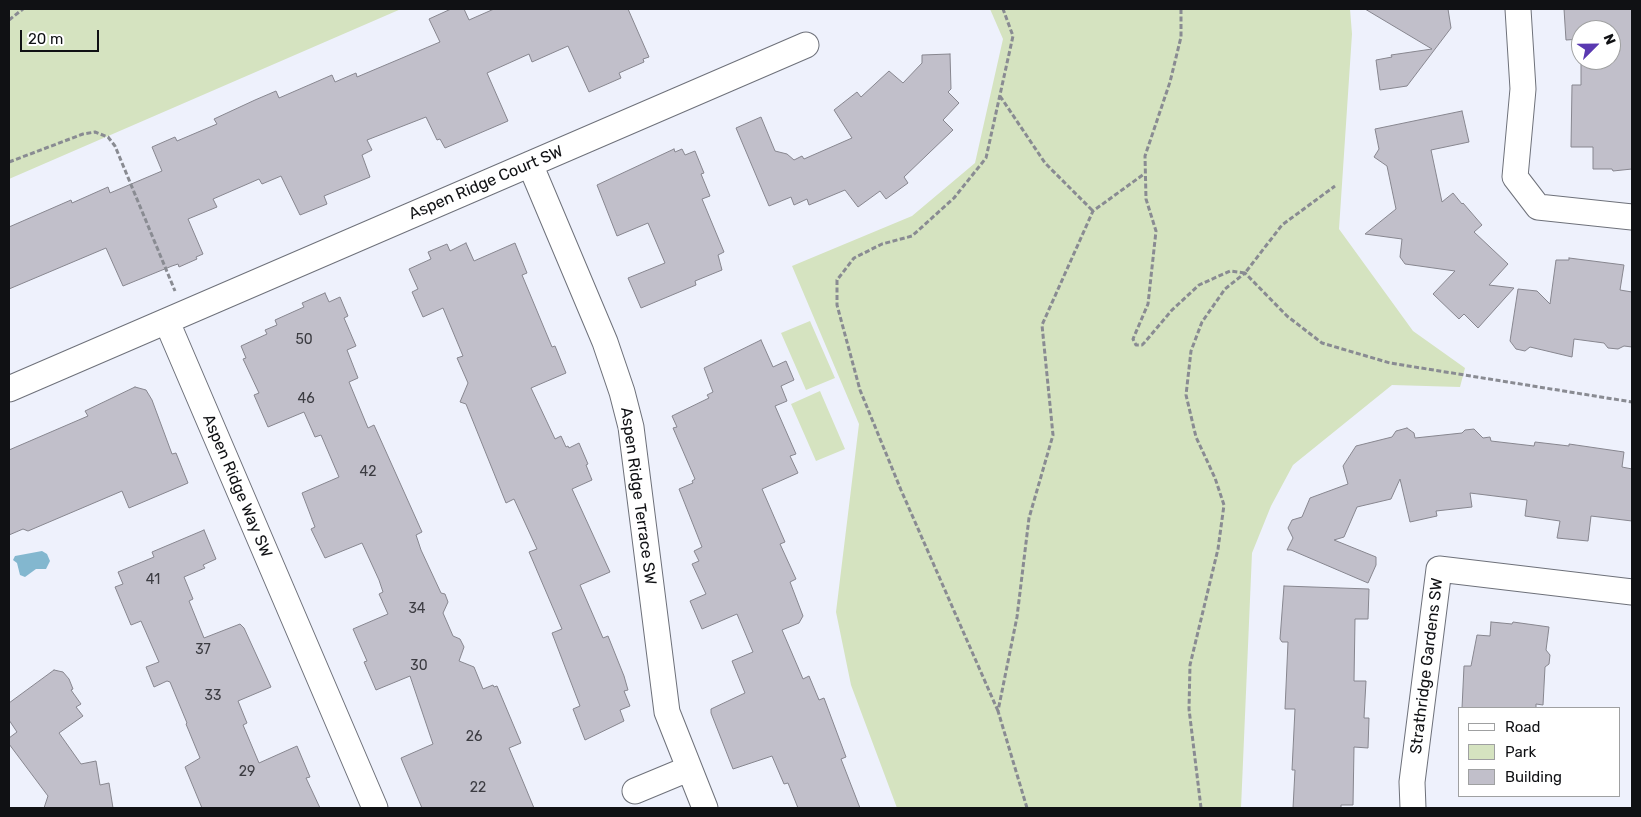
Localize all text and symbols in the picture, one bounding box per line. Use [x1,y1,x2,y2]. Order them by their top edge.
scale bar [22,20,101,52]
north arrow [1571,20,1621,70]
text: 20 m [28,30,63,48]
text: N [1600,31,1619,47]
street label: Aspen Ridge Court SW [406,142,566,224]
house number: 50 [295,332,313,348]
house number: 46 [297,391,315,407]
street label: Aspen Ridge Terrace SW [616,406,660,586]
street label: Aspen Ridge Way SW [198,411,276,561]
house number: 42 [360,464,376,480]
house number: 41 [146,572,160,588]
street label: Strathridge Gardens SW [1407,577,1447,755]
house number: 34 [408,601,426,617]
house number: 37 [195,642,211,658]
house number: 30 [410,658,428,674]
house number: 33 [205,688,221,704]
legend [1458,707,1621,797]
text: Road [1505,718,1541,736]
house number: 26 [466,729,482,745]
text: Park [1505,743,1536,761]
house number: 29 [239,764,255,780]
text: Building [1505,768,1562,786]
house number: 22 [470,780,486,796]

